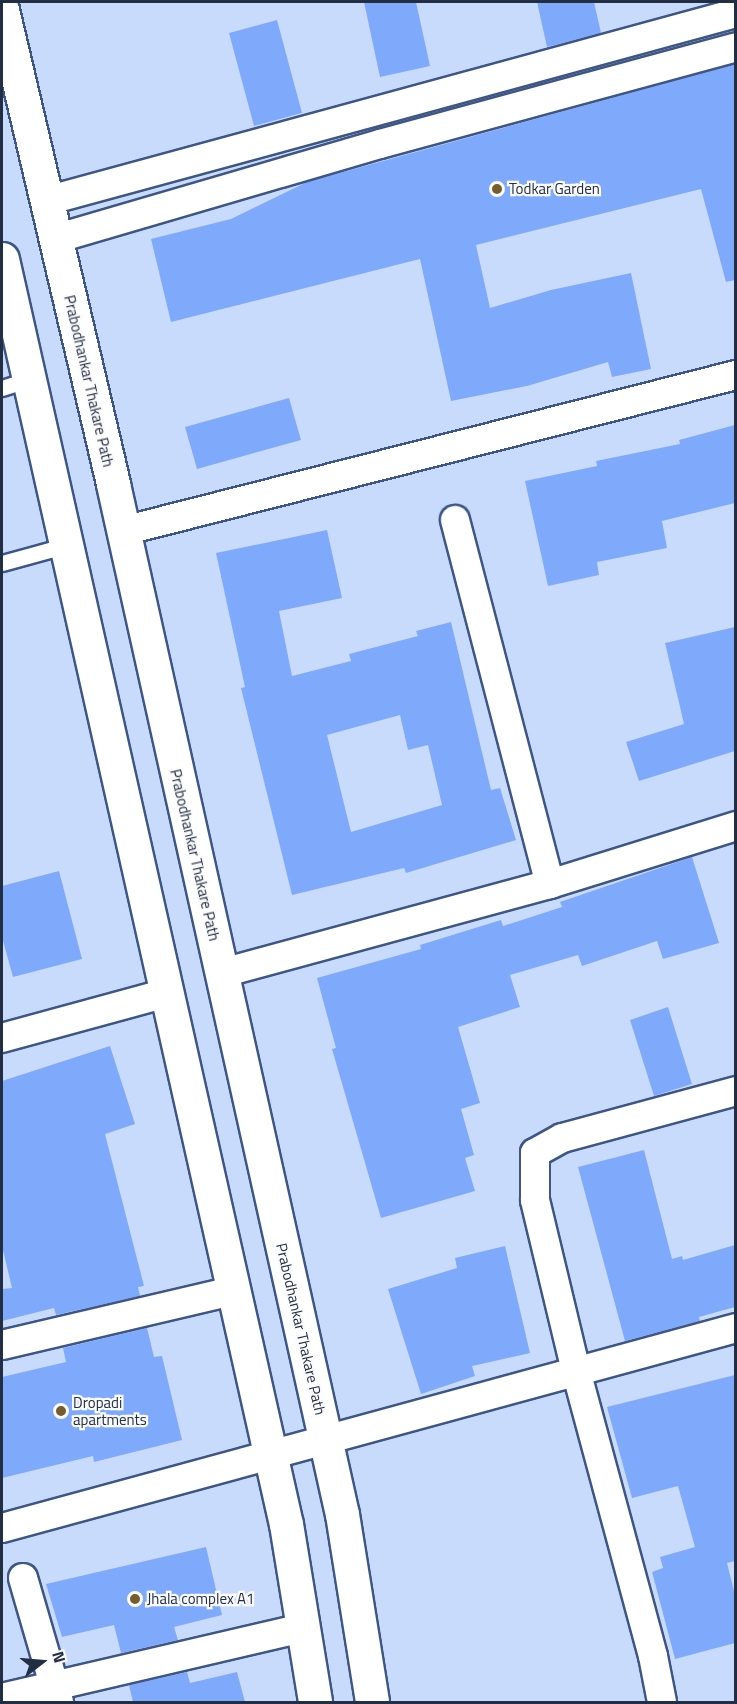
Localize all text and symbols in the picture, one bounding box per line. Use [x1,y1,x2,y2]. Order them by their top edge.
place label: Todkar Garden [509,180,600,198]
marker: Todkar Garden [490,182,504,196]
street label: Prabodhankar Thakare Path [60,293,118,469]
street label: Prabodhankar Thakare Path [166,767,224,943]
street label: Prabodhankar Thakare Path [272,1241,330,1417]
place label: Dropadi apartments [73,1393,147,1428]
marker: Dropadi apartments [54,1404,68,1418]
place label: Jhala complex A1 [147,1590,254,1608]
marker: Jhala complex A1 [128,1592,142,1606]
north arrow [12,1632,72,1692]
text: N [46,1648,72,1666]

